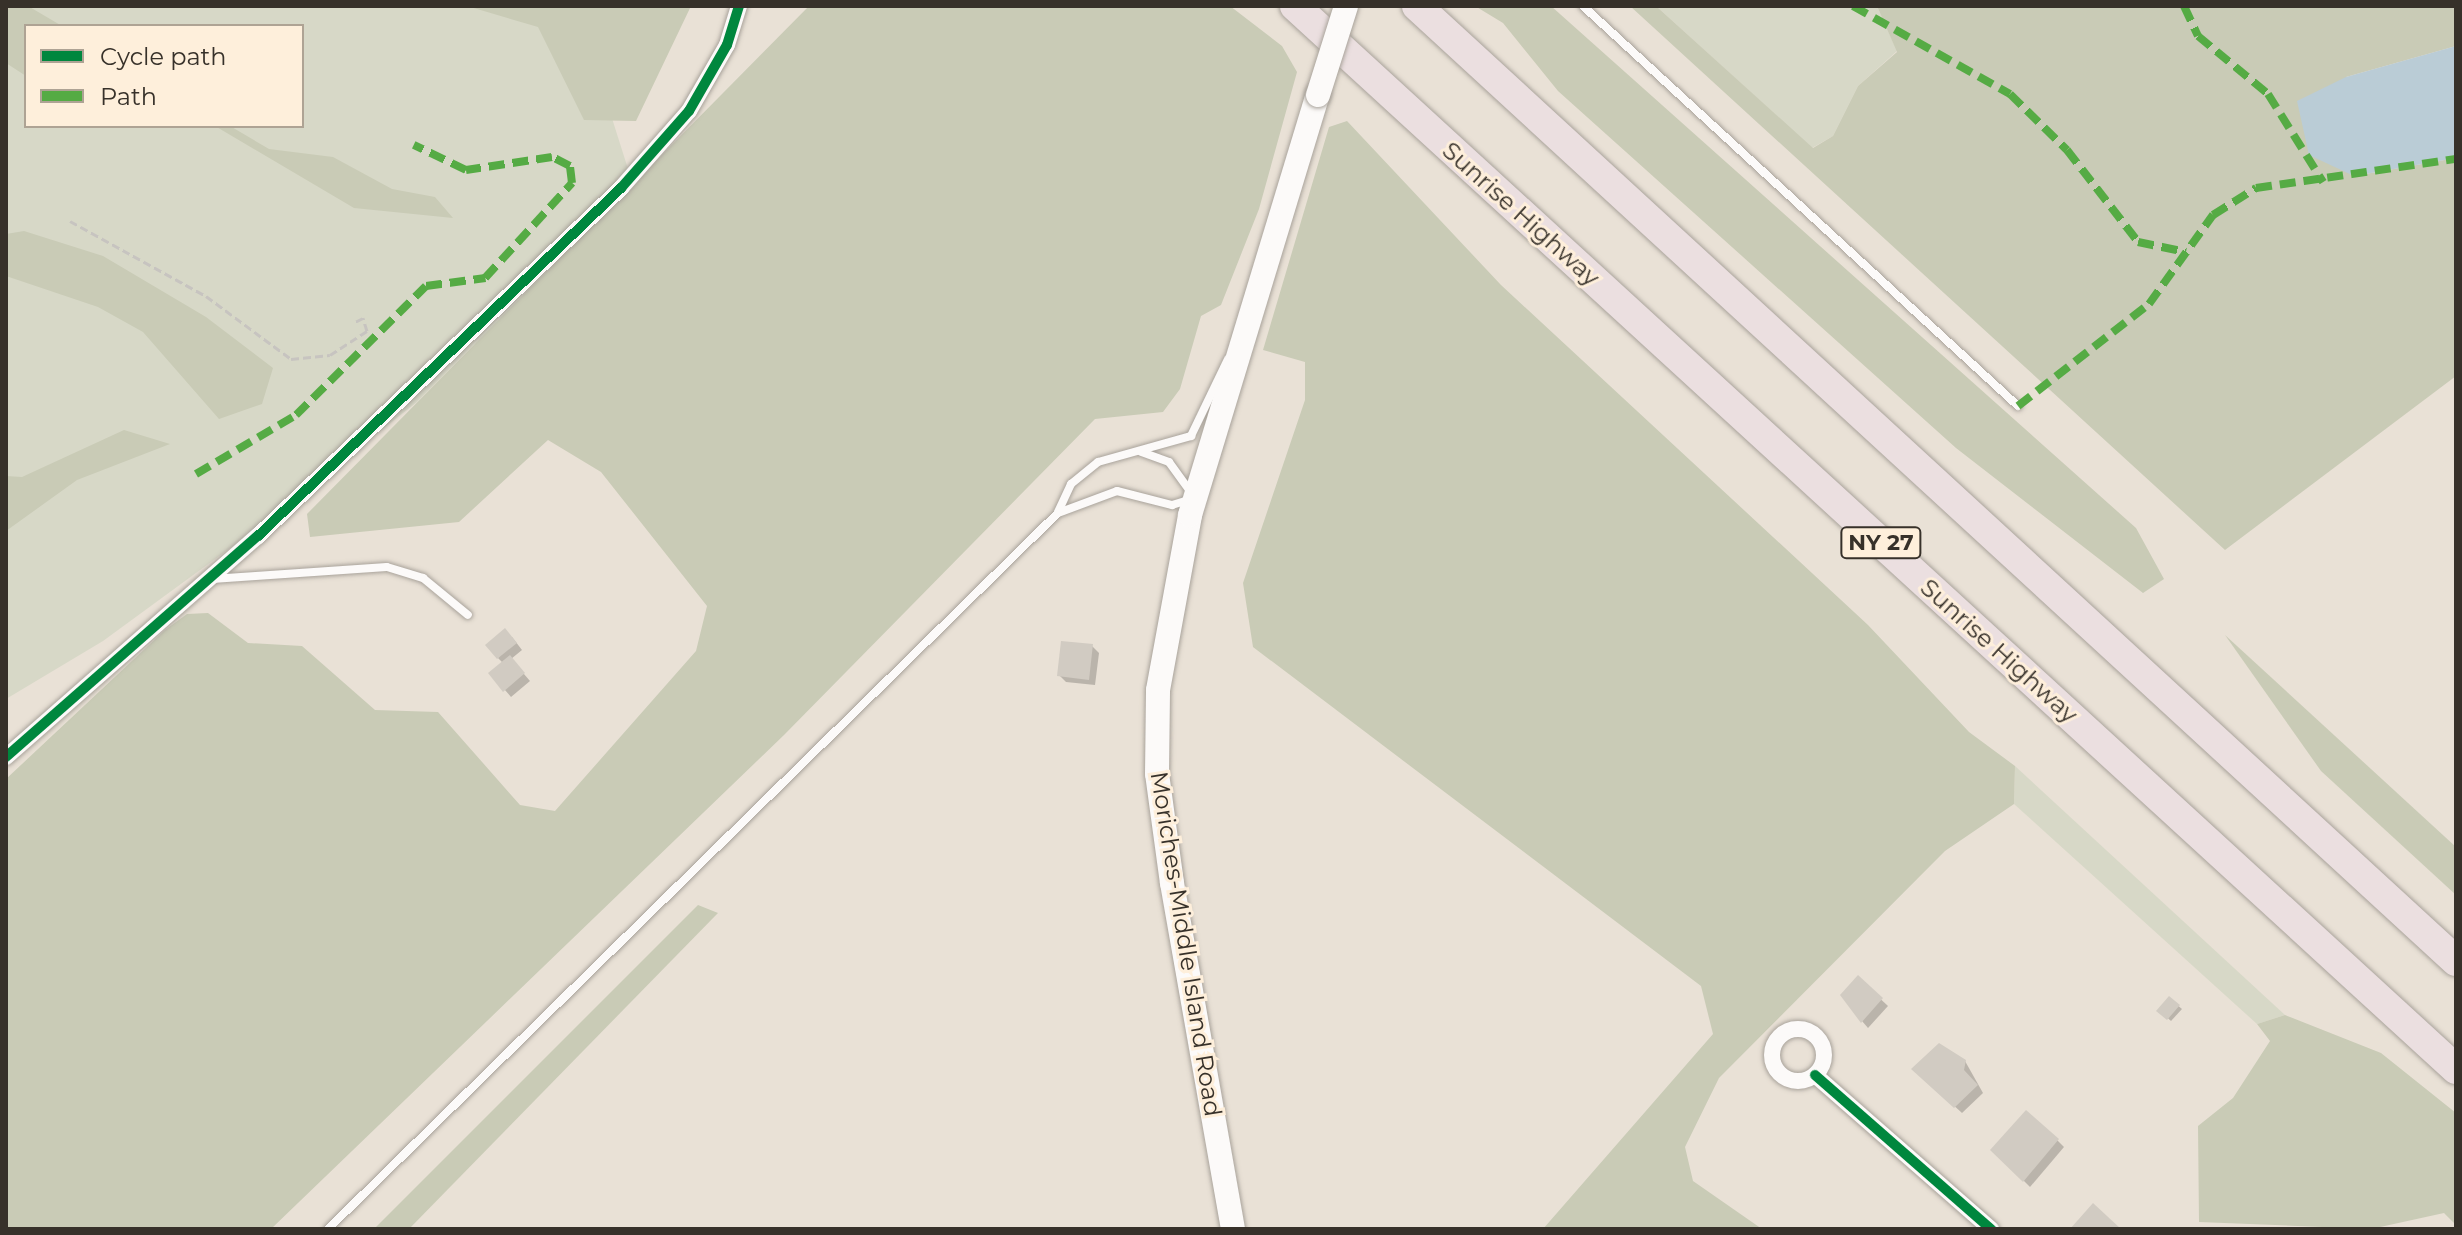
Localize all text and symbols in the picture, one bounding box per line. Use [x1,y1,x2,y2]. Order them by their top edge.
legend [24,24,304,128]
text: Cycle path [100,42,227,71]
text: Path [100,82,157,111]
street label: Sunrise Highway [1437,136,1605,292]
road number: NY 27 [1839,525,1923,561]
street label: Sunrise Highway [1915,573,2083,729]
street label: Moriches-Middle Island Road [1144,769,1228,1119]

